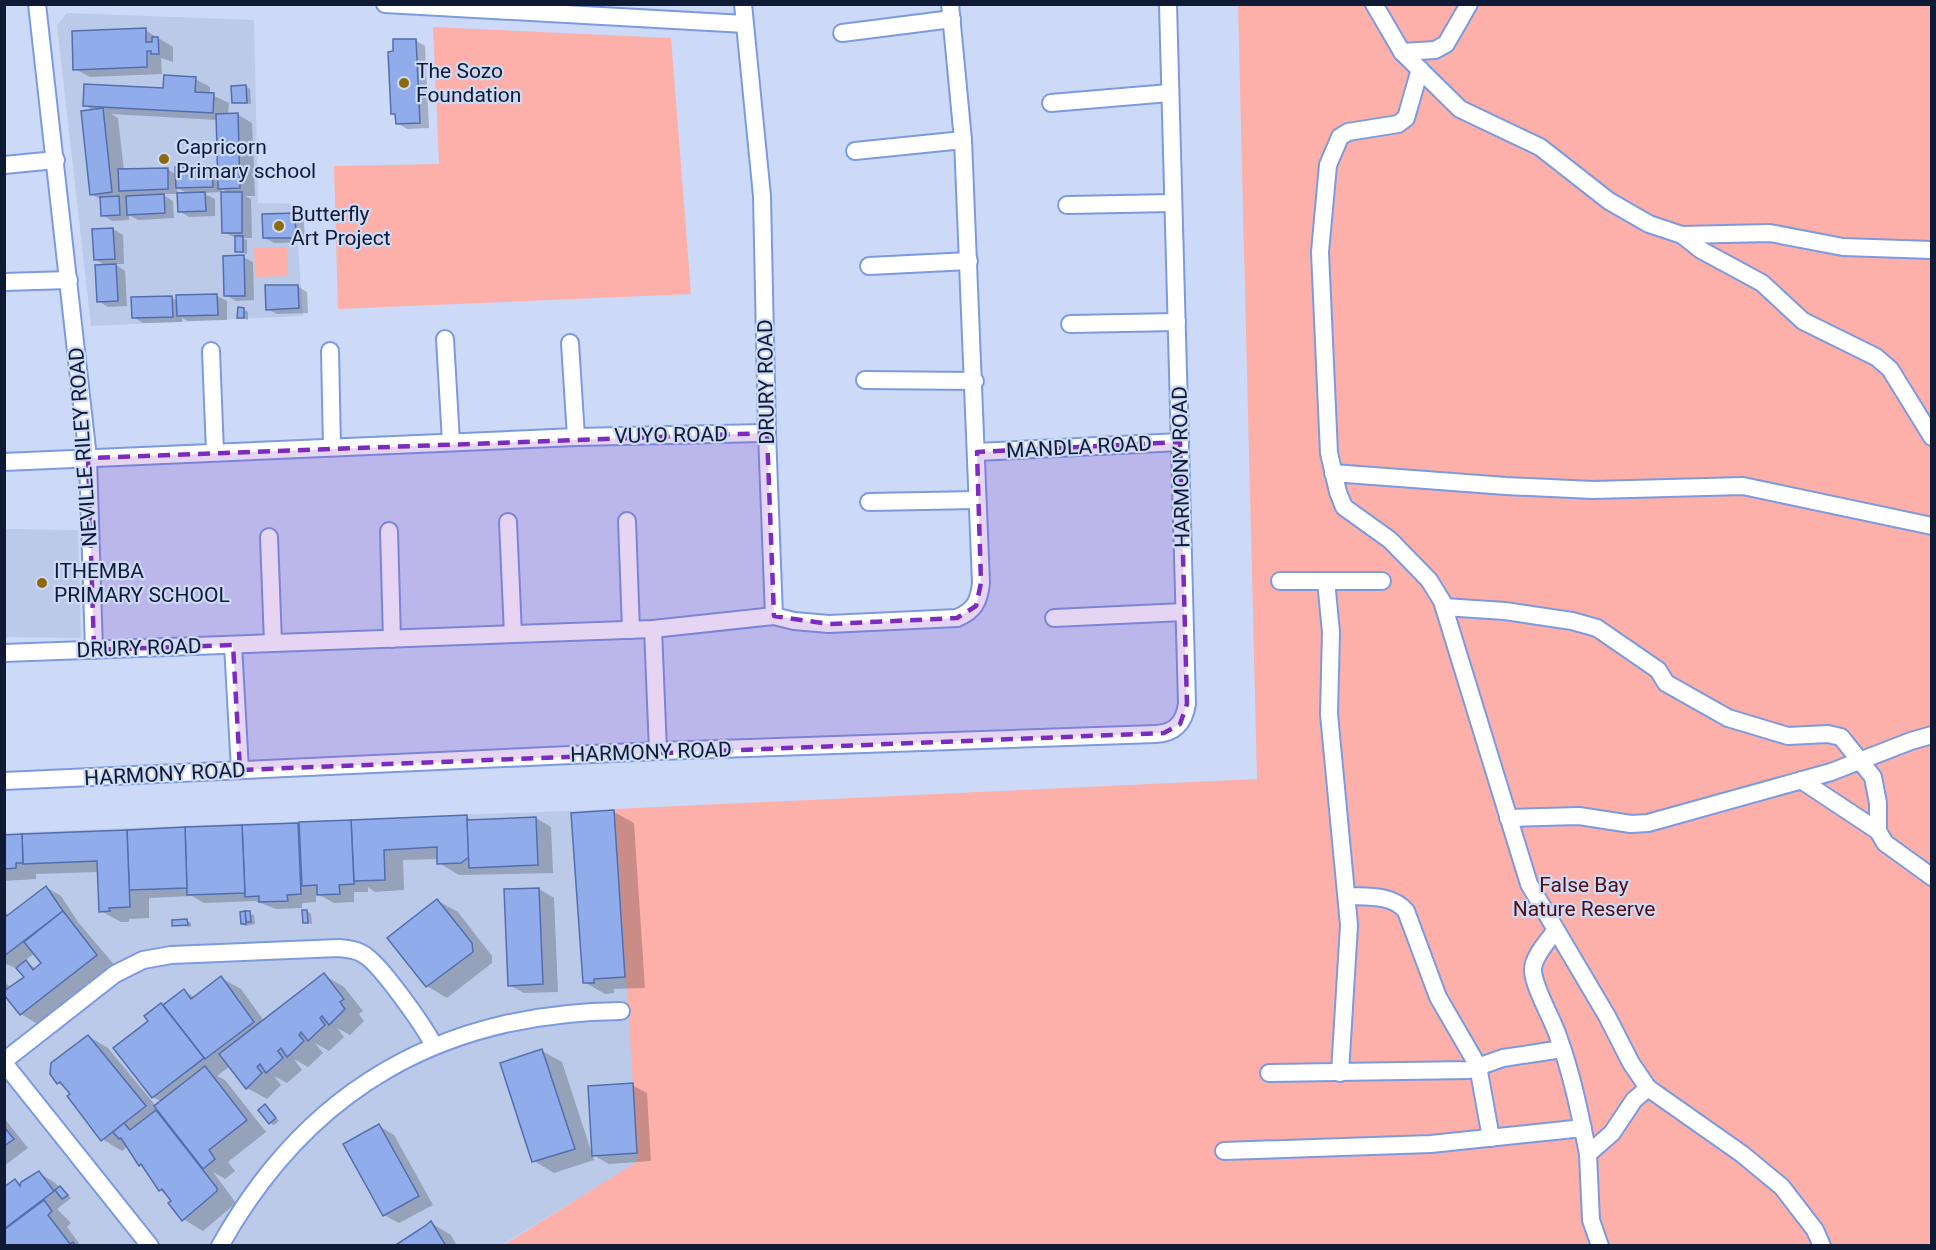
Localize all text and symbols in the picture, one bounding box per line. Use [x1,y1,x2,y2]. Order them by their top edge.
place label: The Sozo Foundation [416,59,521,107]
marker: The Sozo Foundation [397,76,411,90]
place label: Capricorn Primary school [176,135,316,183]
marker: Capricorn Primary school [157,152,171,166]
place label: Butterfly Art Project [291,202,391,250]
marker: Butterfly Art Project [272,219,286,233]
street label: DRURY ROAD [753,319,779,445]
street label: NEVILLE RILEY ROAD [64,346,102,548]
street label: HARMONY ROAD [1168,386,1194,548]
street label: VUYO ROAD [614,422,728,448]
street label: MANDLA ROAD [1005,431,1153,463]
place label: ITHEMBA PRIMARY SCHOOL [54,559,230,607]
marker: ITHEMBA PRIMARY SCHOOL [35,576,49,590]
street label: DRURY ROAD [76,634,202,662]
street label: HARMONY ROAD [570,737,732,767]
street label: HARMONY ROAD [84,758,246,790]
park label: False Bay Nature Reserve [1513,873,1655,921]

